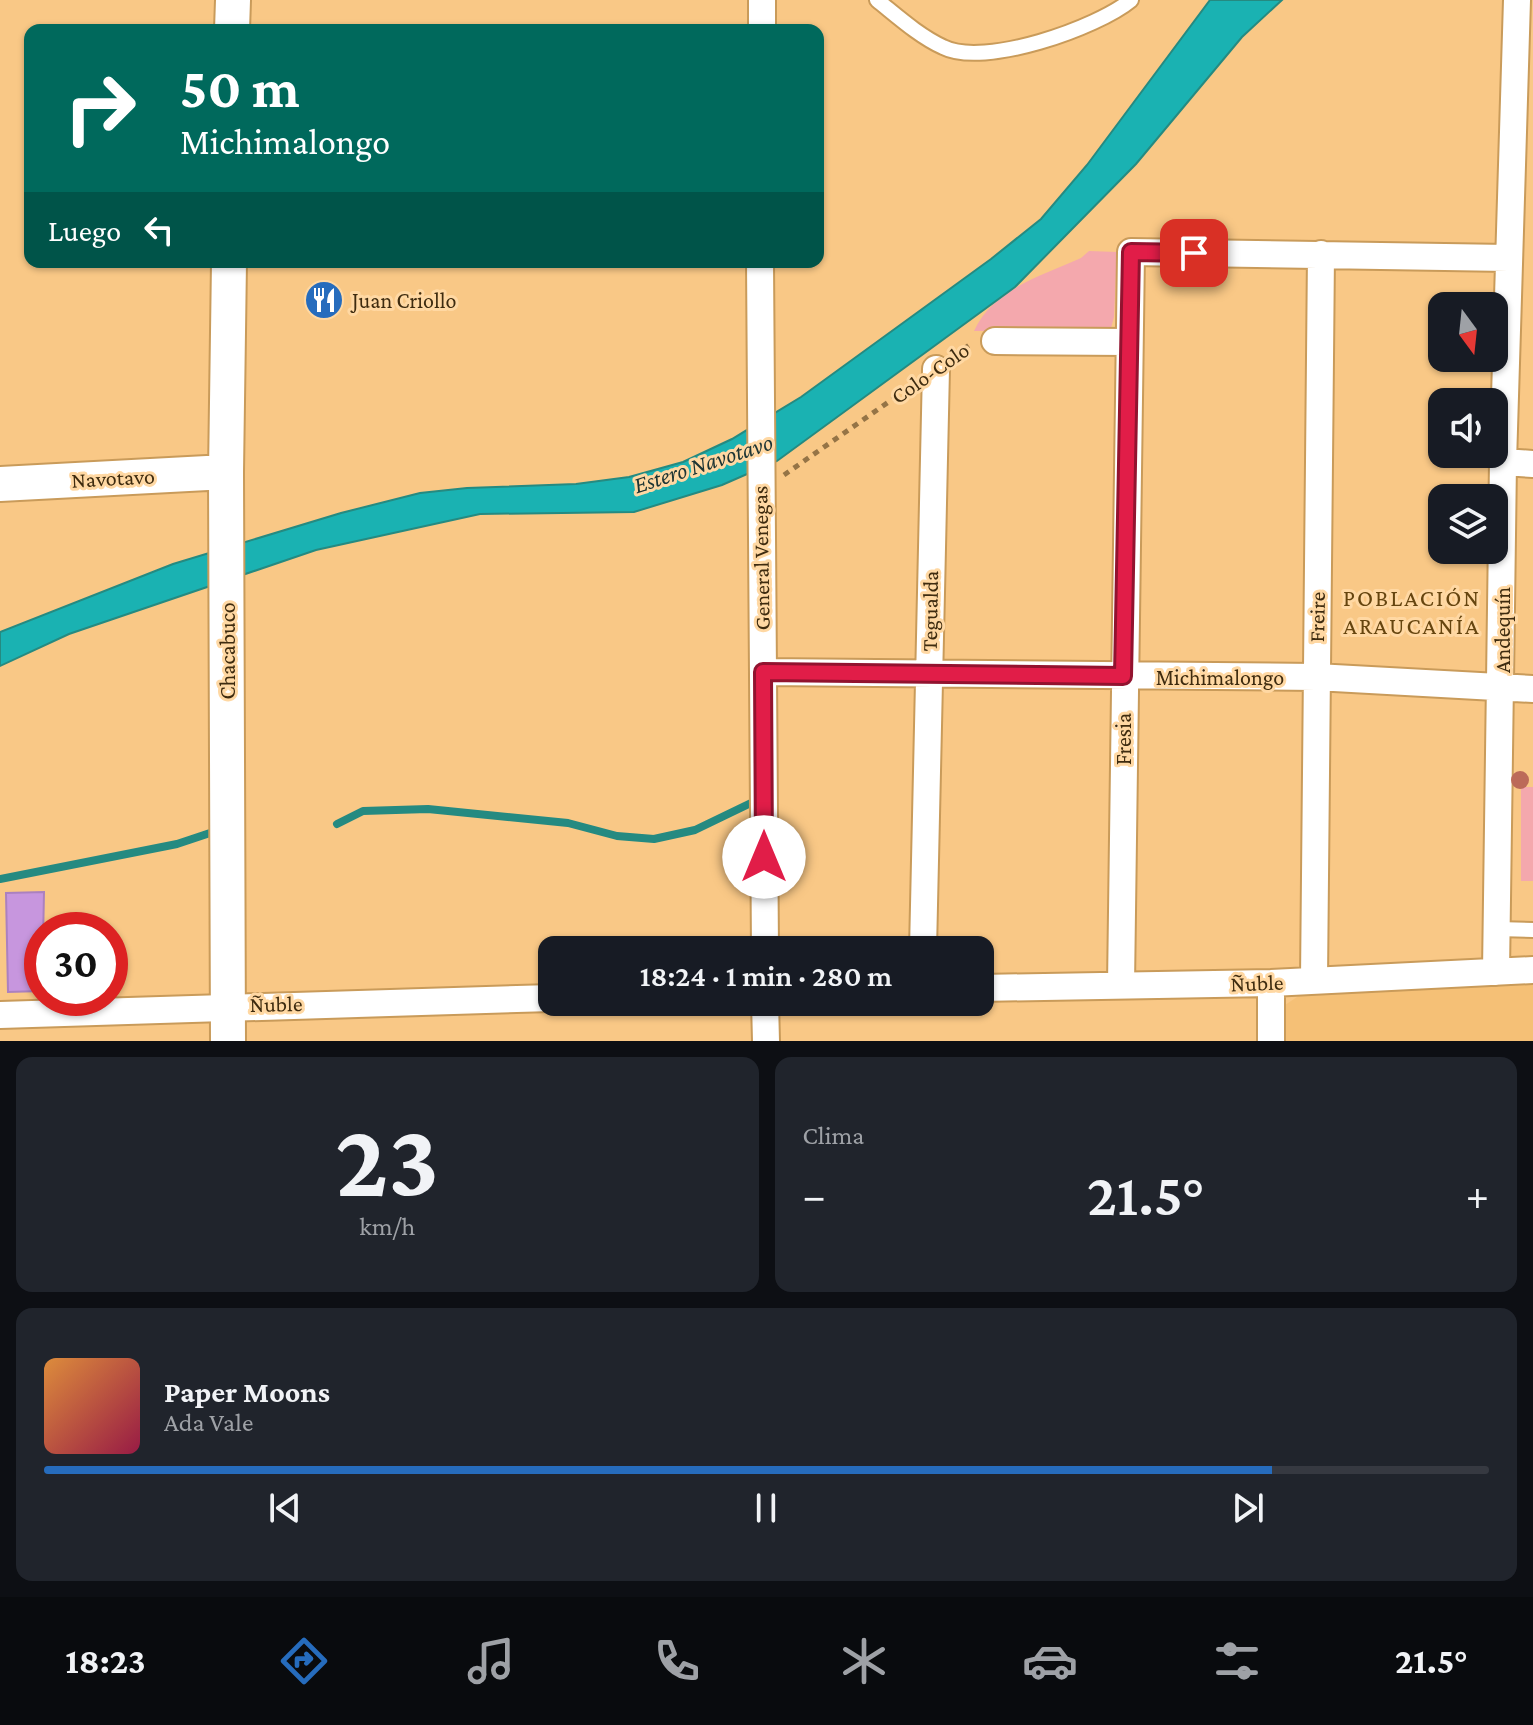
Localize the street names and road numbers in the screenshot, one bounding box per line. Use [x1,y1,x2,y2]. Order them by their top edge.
street label: Colo-Colo [886,337,974,409]
street label: Navotavo [71,463,155,493]
street label: General Venegas [747,485,775,631]
street label: Tegualda [917,570,943,652]
street label: Andequín [1490,587,1515,673]
street label: Freire [1304,592,1330,642]
street label: Chacabuco [215,602,240,700]
street label: Michimalongo [1156,665,1284,690]
street label: Fresia [1111,713,1136,765]
street label: Ñuble [1230,970,1284,996]
street label: Ñuble [249,991,303,1017]

